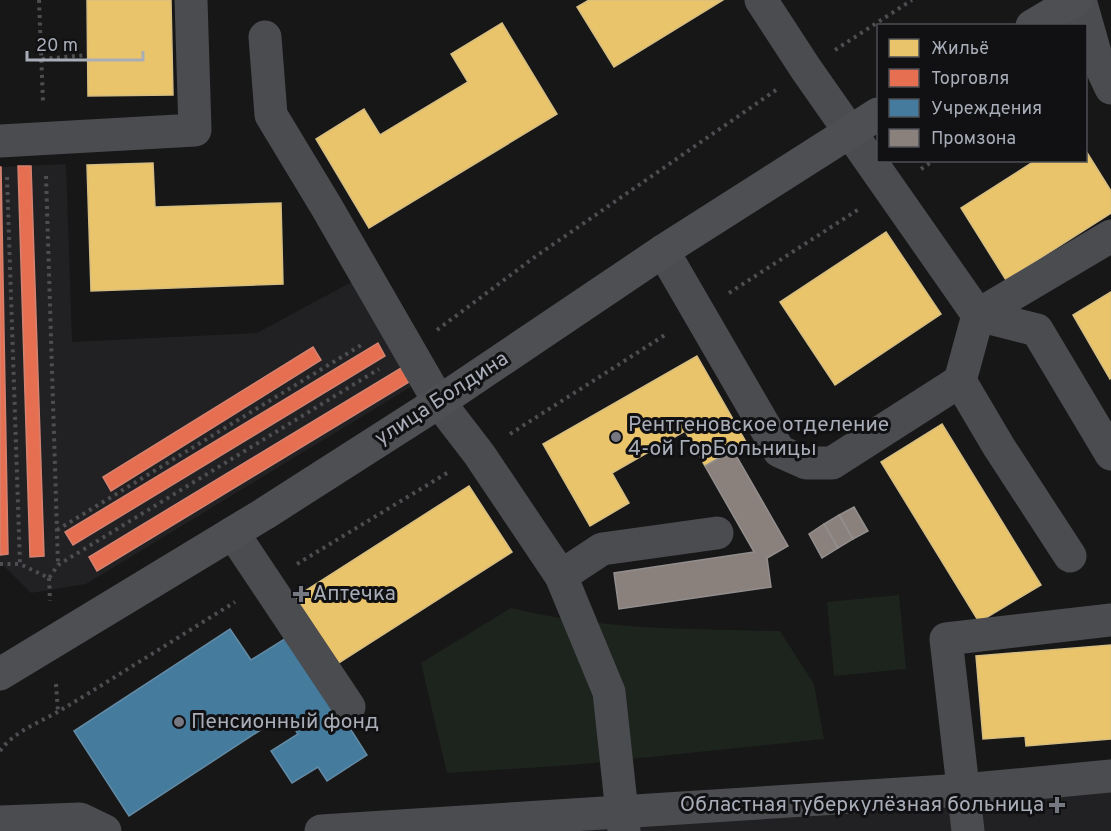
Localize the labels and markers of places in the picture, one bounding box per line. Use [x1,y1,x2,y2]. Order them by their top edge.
place label: Рентгеновское отделение 4-ой ГорБольницы [628,412,889,463]
marker: Рентгеновское отделение 4-ой ГорБольницы [609,430,623,444]
place label: Аптечка [313,581,396,608]
marker: Аптечка [294,587,308,601]
place label: Пенсионный фонд [191,709,379,736]
marker: Пенсионный фонд [172,715,186,729]
place label: Областная туберкулёзная больница [680,792,1044,819]
marker: Областная туберкулёзная больница [1048,796,1066,814]

